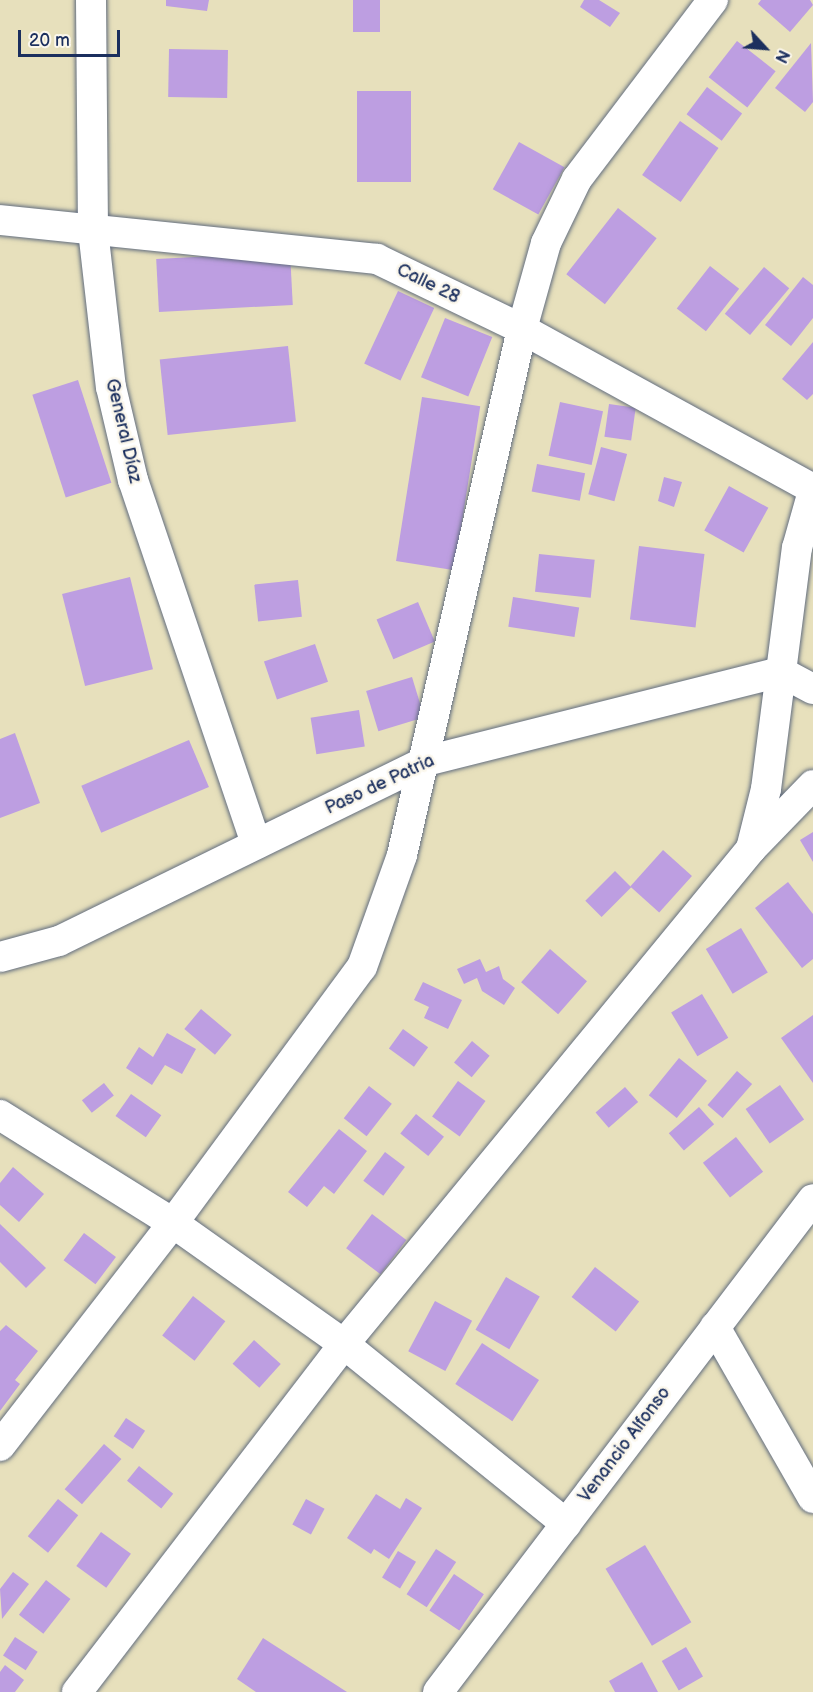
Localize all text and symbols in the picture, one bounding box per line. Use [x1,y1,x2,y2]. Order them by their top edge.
scale bar [21,18,123,56]
north arrow [735,18,795,78]
text: 20 m [29,30,70,51]
text: N [770,47,793,66]
street label: Calle 28 [393,259,463,309]
street label: General Díaz [101,377,145,485]
street label: Paso de Patria [322,750,438,820]
street label: Venancio Alfonso [575,1383,675,1507]

